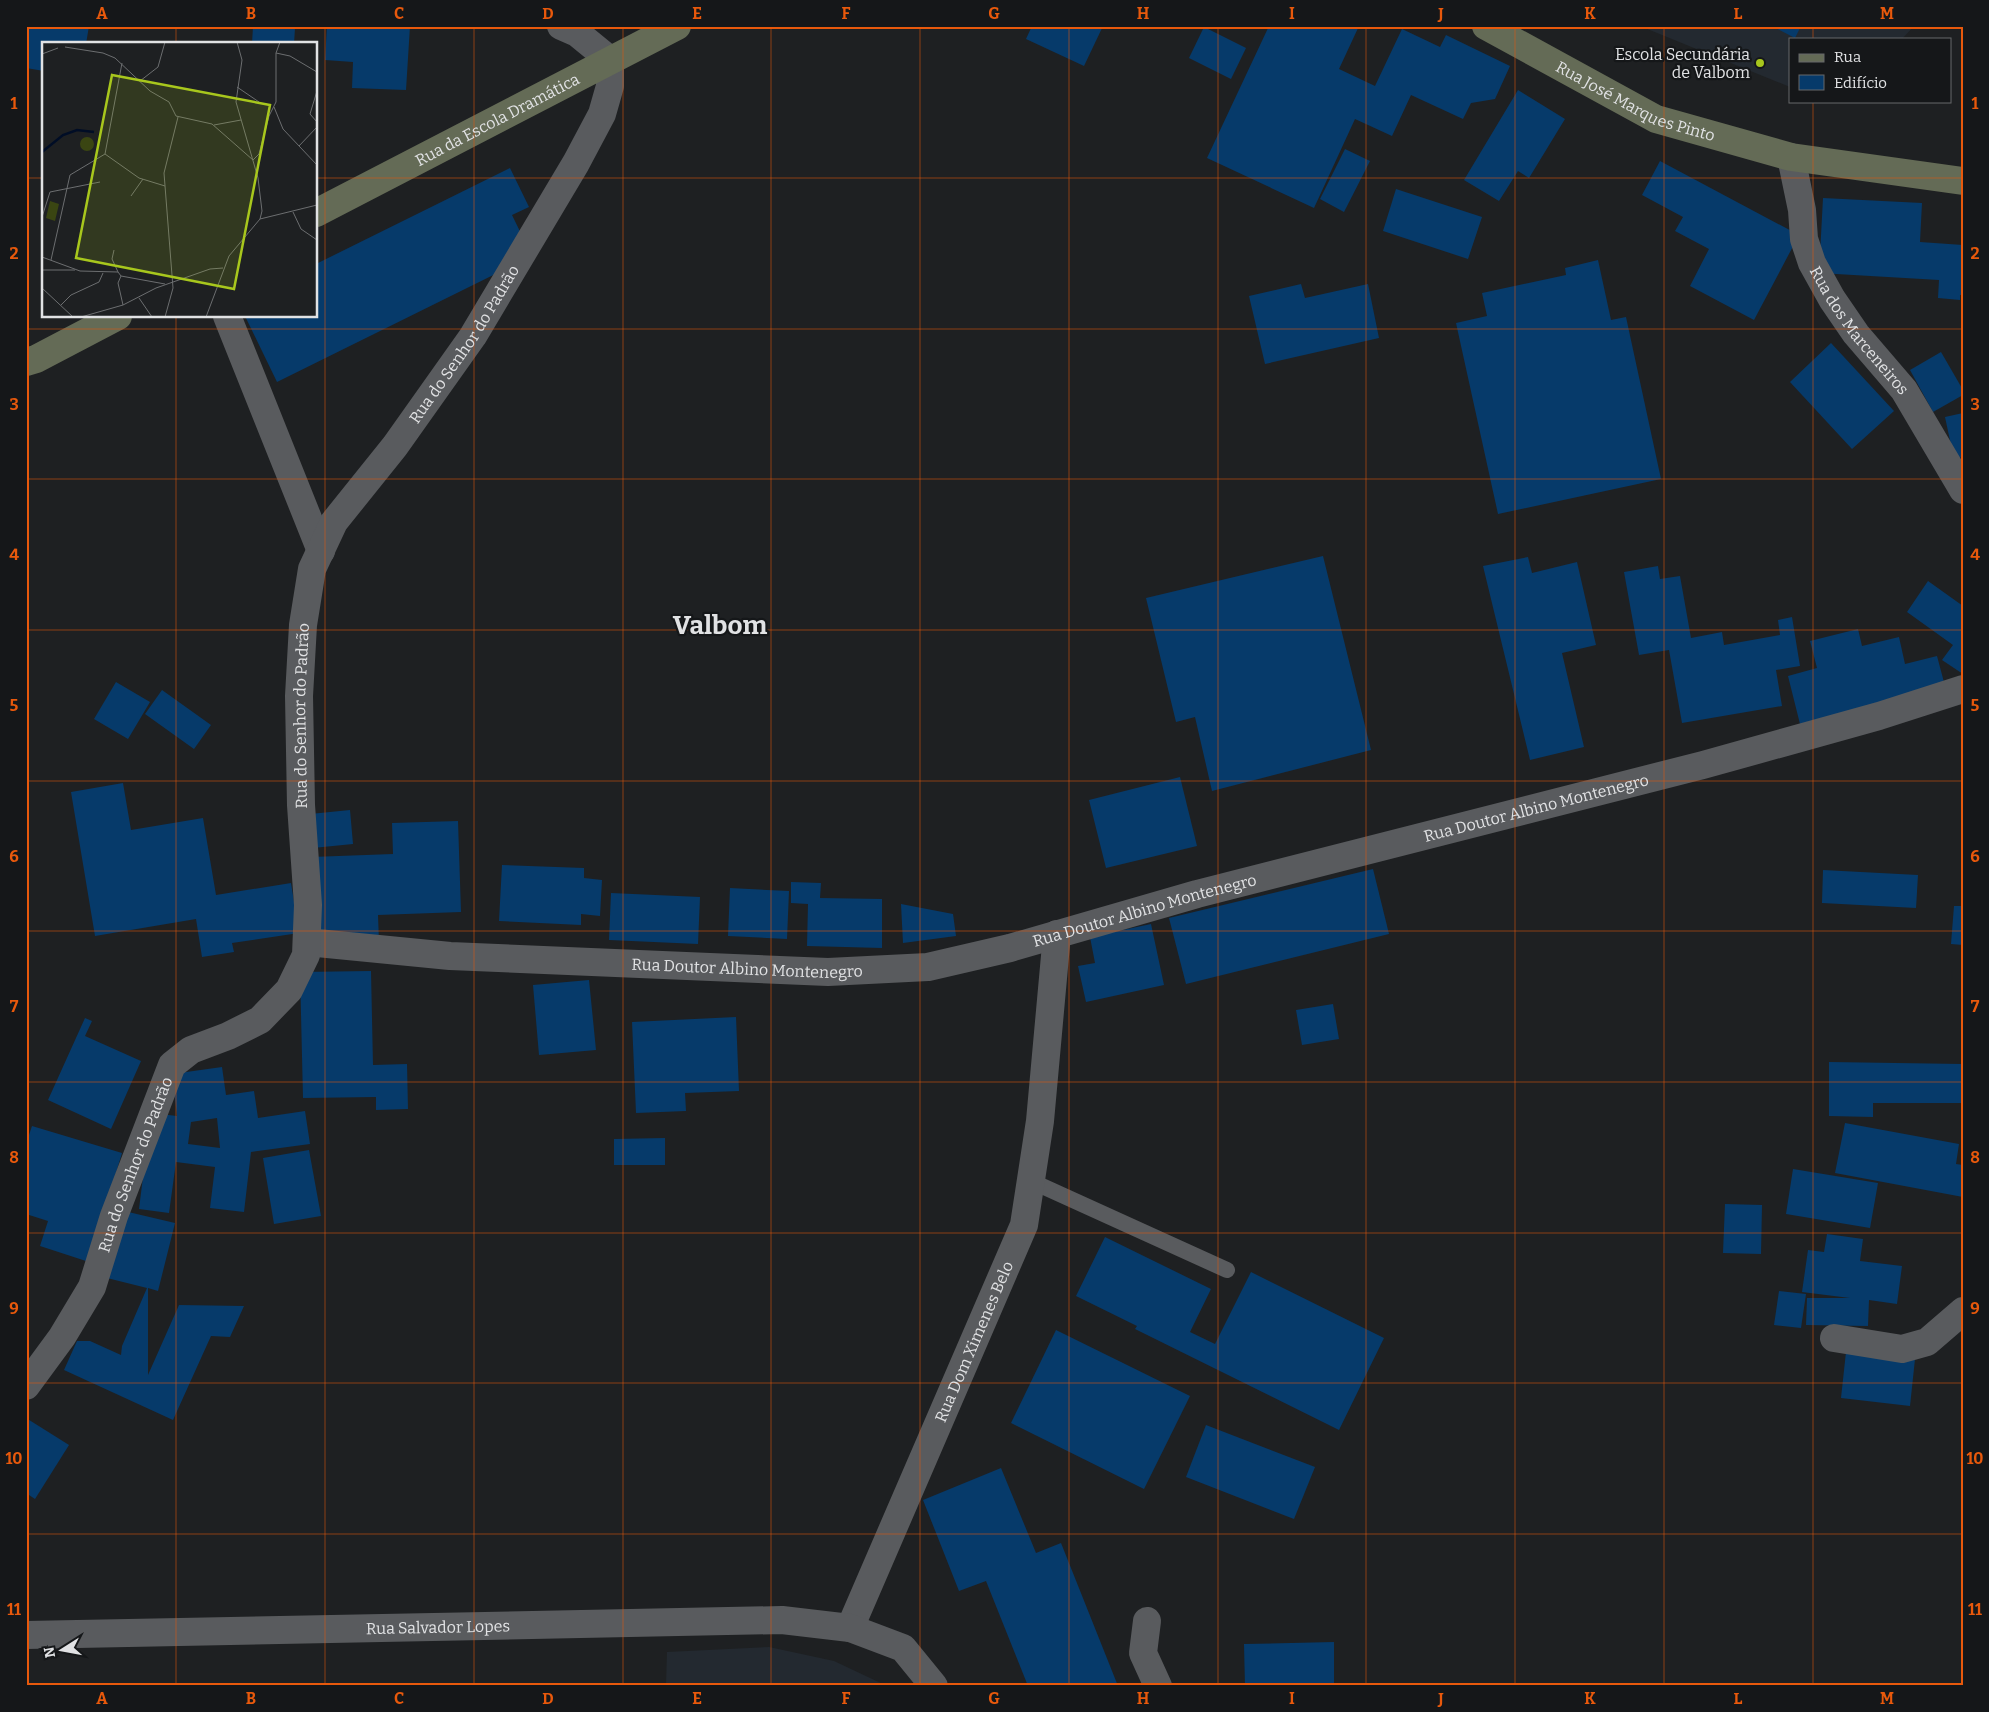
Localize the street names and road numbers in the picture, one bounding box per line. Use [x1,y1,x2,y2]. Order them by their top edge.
street label: Rua José Marques Pinto [1552,57,1717,145]
street label: Rua da Escola Dramática [412,69,583,170]
street label: Rua do Senhor do Padrão [405,262,523,427]
street label: Rua dos Marceneiros [1806,263,1913,399]
street label: Rua do Senhor do Padrão [290,622,313,809]
street label: Rua Doutor Albino Montenegro [1422,770,1651,846]
street label: Rua Doutor Albino Montenegro [1031,870,1258,951]
street label: Rua Doutor Albino Montenegro [631,955,863,982]
street label: Rua do Senhor do Padrão [94,1074,177,1255]
street label: Rua Dom Ximenes Belo [931,1258,1017,1425]
street label: Rua Salvador Lopes [366,1616,510,1638]

